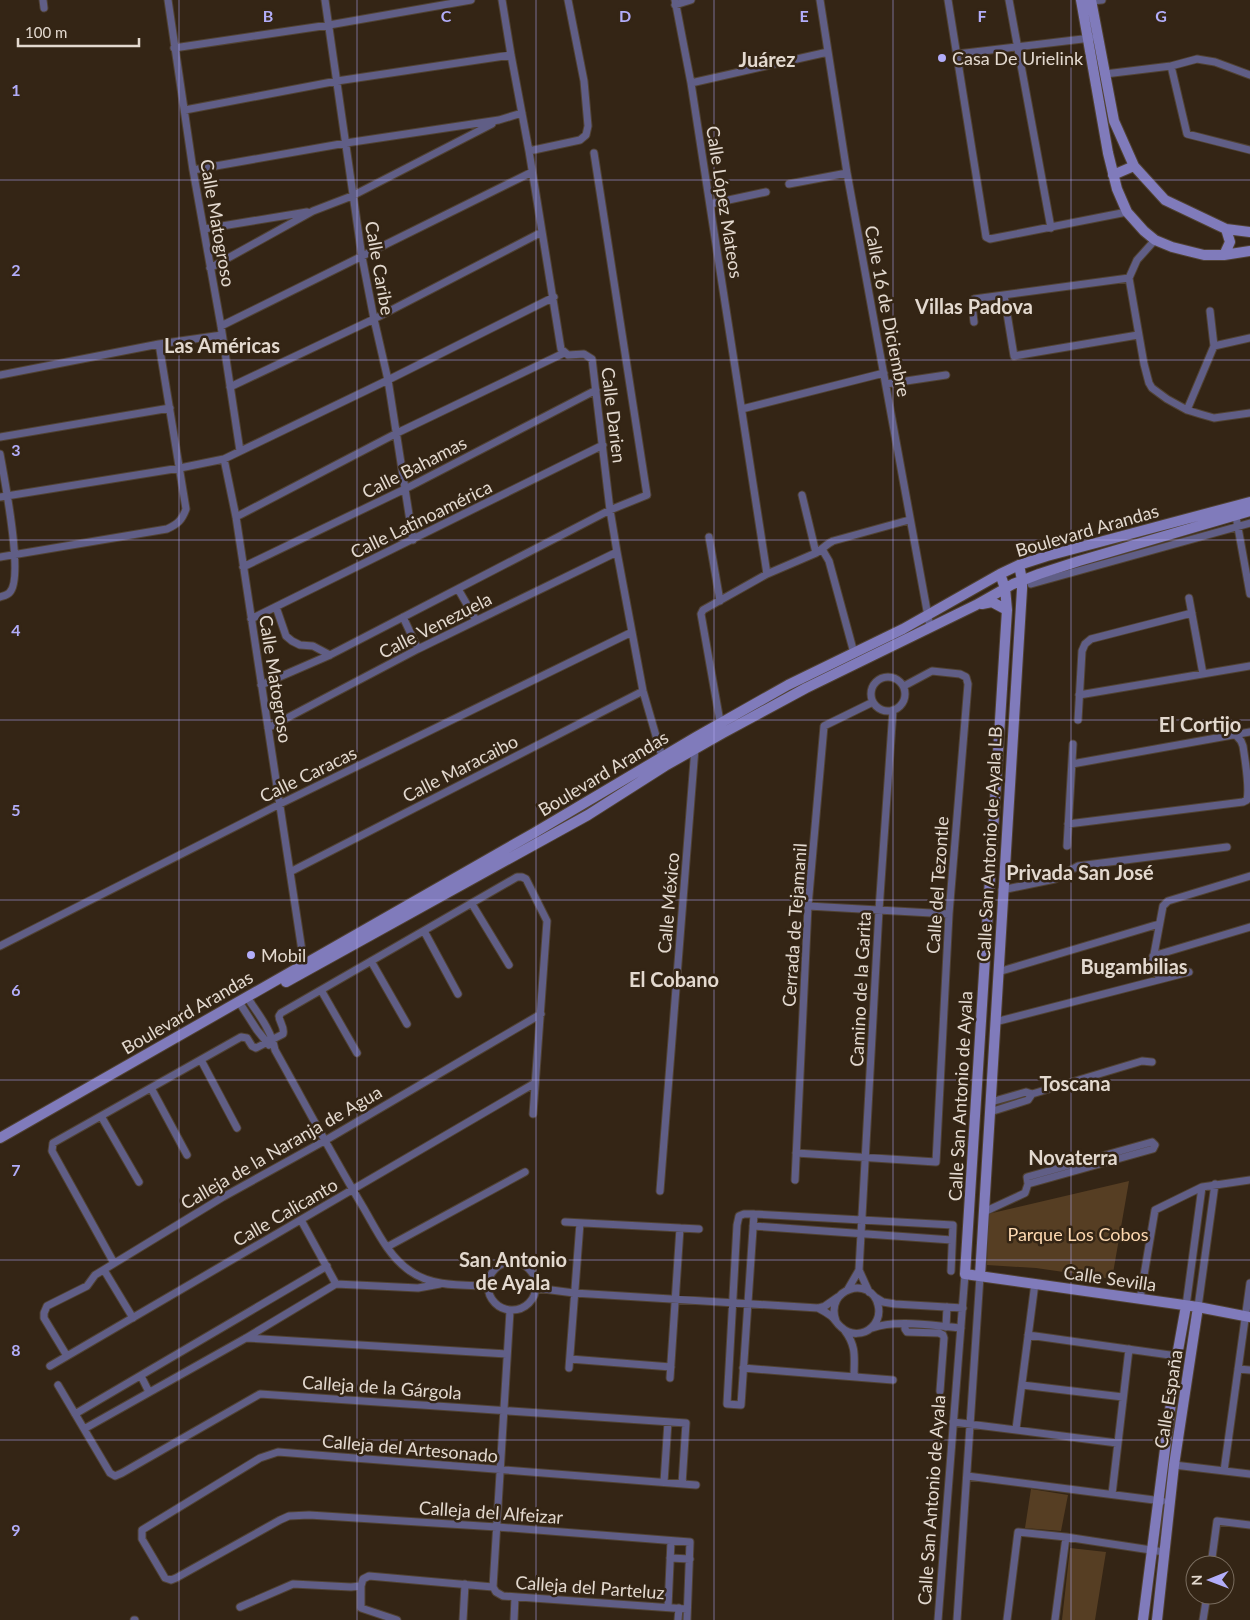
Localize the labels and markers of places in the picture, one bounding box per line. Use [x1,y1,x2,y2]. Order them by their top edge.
place label: Casa De Urielink [952,47,1084,69]
marker: Casa De Urielink [936,52,948,64]
place label: Mobil [261,944,306,966]
marker: Mobil [245,949,257,961]

